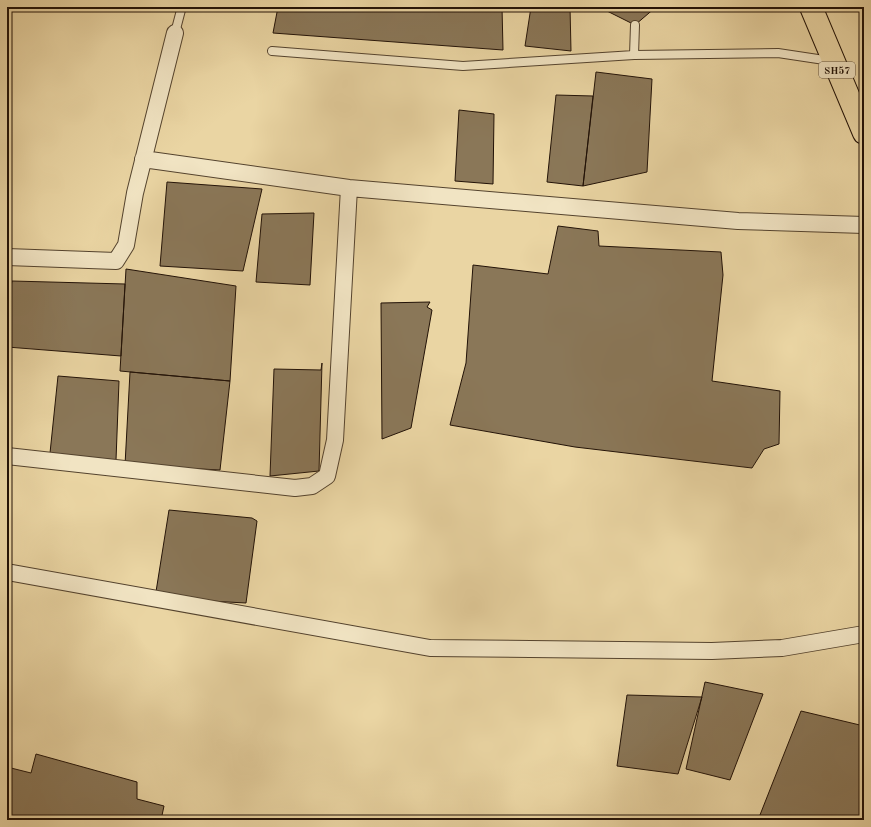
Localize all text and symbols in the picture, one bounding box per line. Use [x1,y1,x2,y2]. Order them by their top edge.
road number: SH57 [819,62,855,78]

